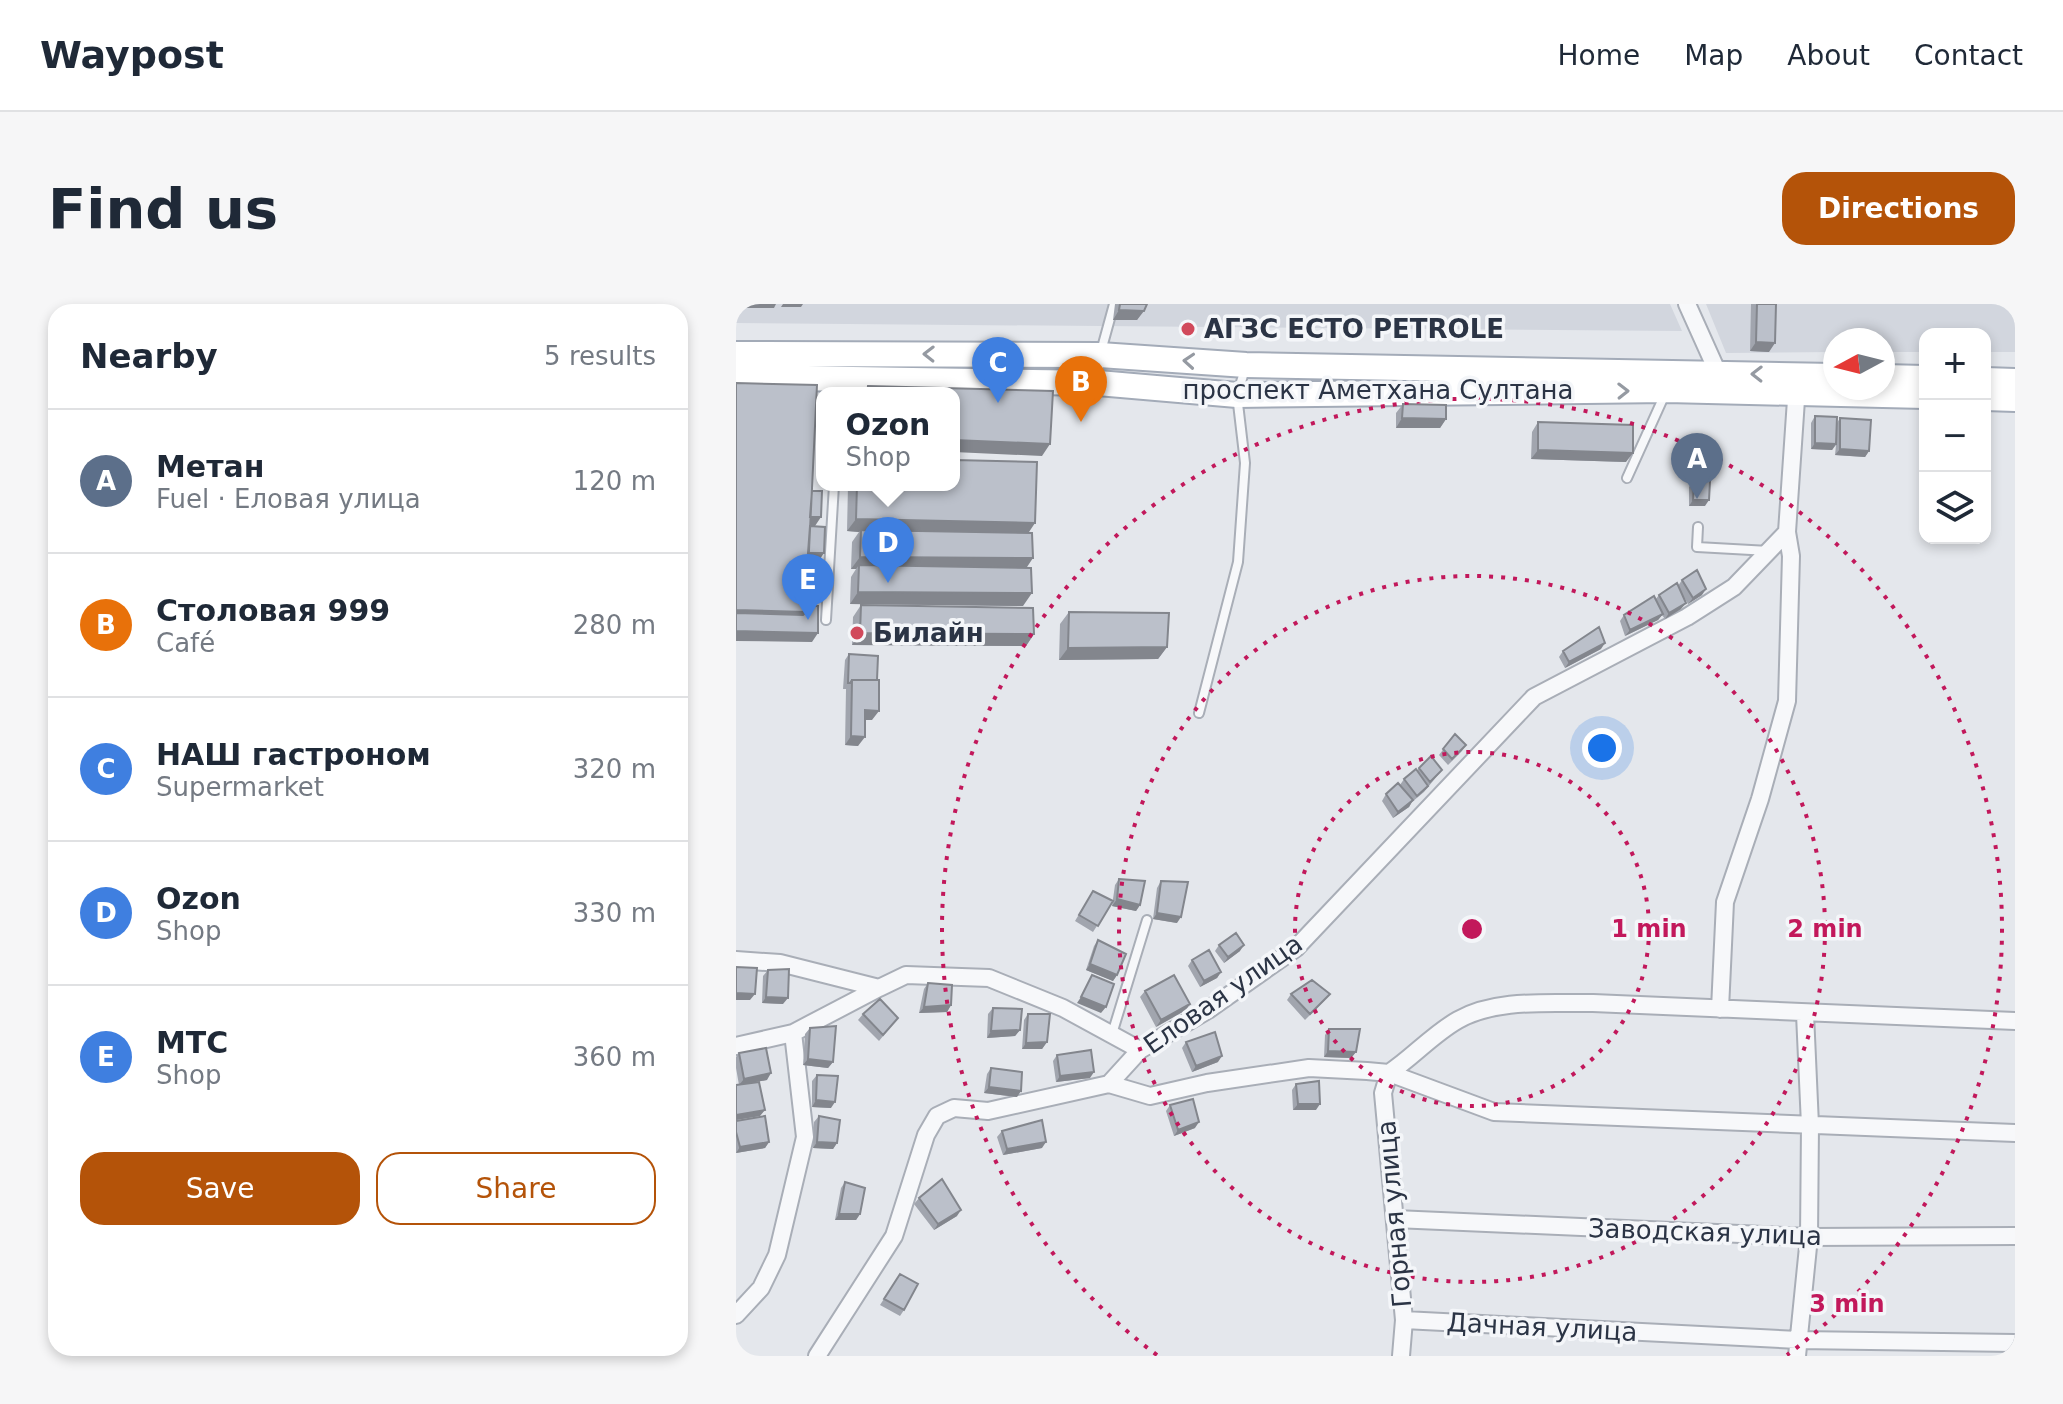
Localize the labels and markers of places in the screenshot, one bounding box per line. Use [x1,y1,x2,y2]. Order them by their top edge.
place label: АГЗС ECTO PETROLE [1204,314,1504,344]
marker: АГЗС ECTO PETROLE [1179,320,1197,338]
pin: C [972,337,1024,403]
pin: B [1055,356,1107,422]
pin: A [1671,433,1723,499]
pin: D [862,517,914,583]
pin: E [782,554,834,620]
place label: Билайн [873,618,984,648]
marker: Билайн [848,624,866,642]
centre of rings [1458,915,1486,943]

